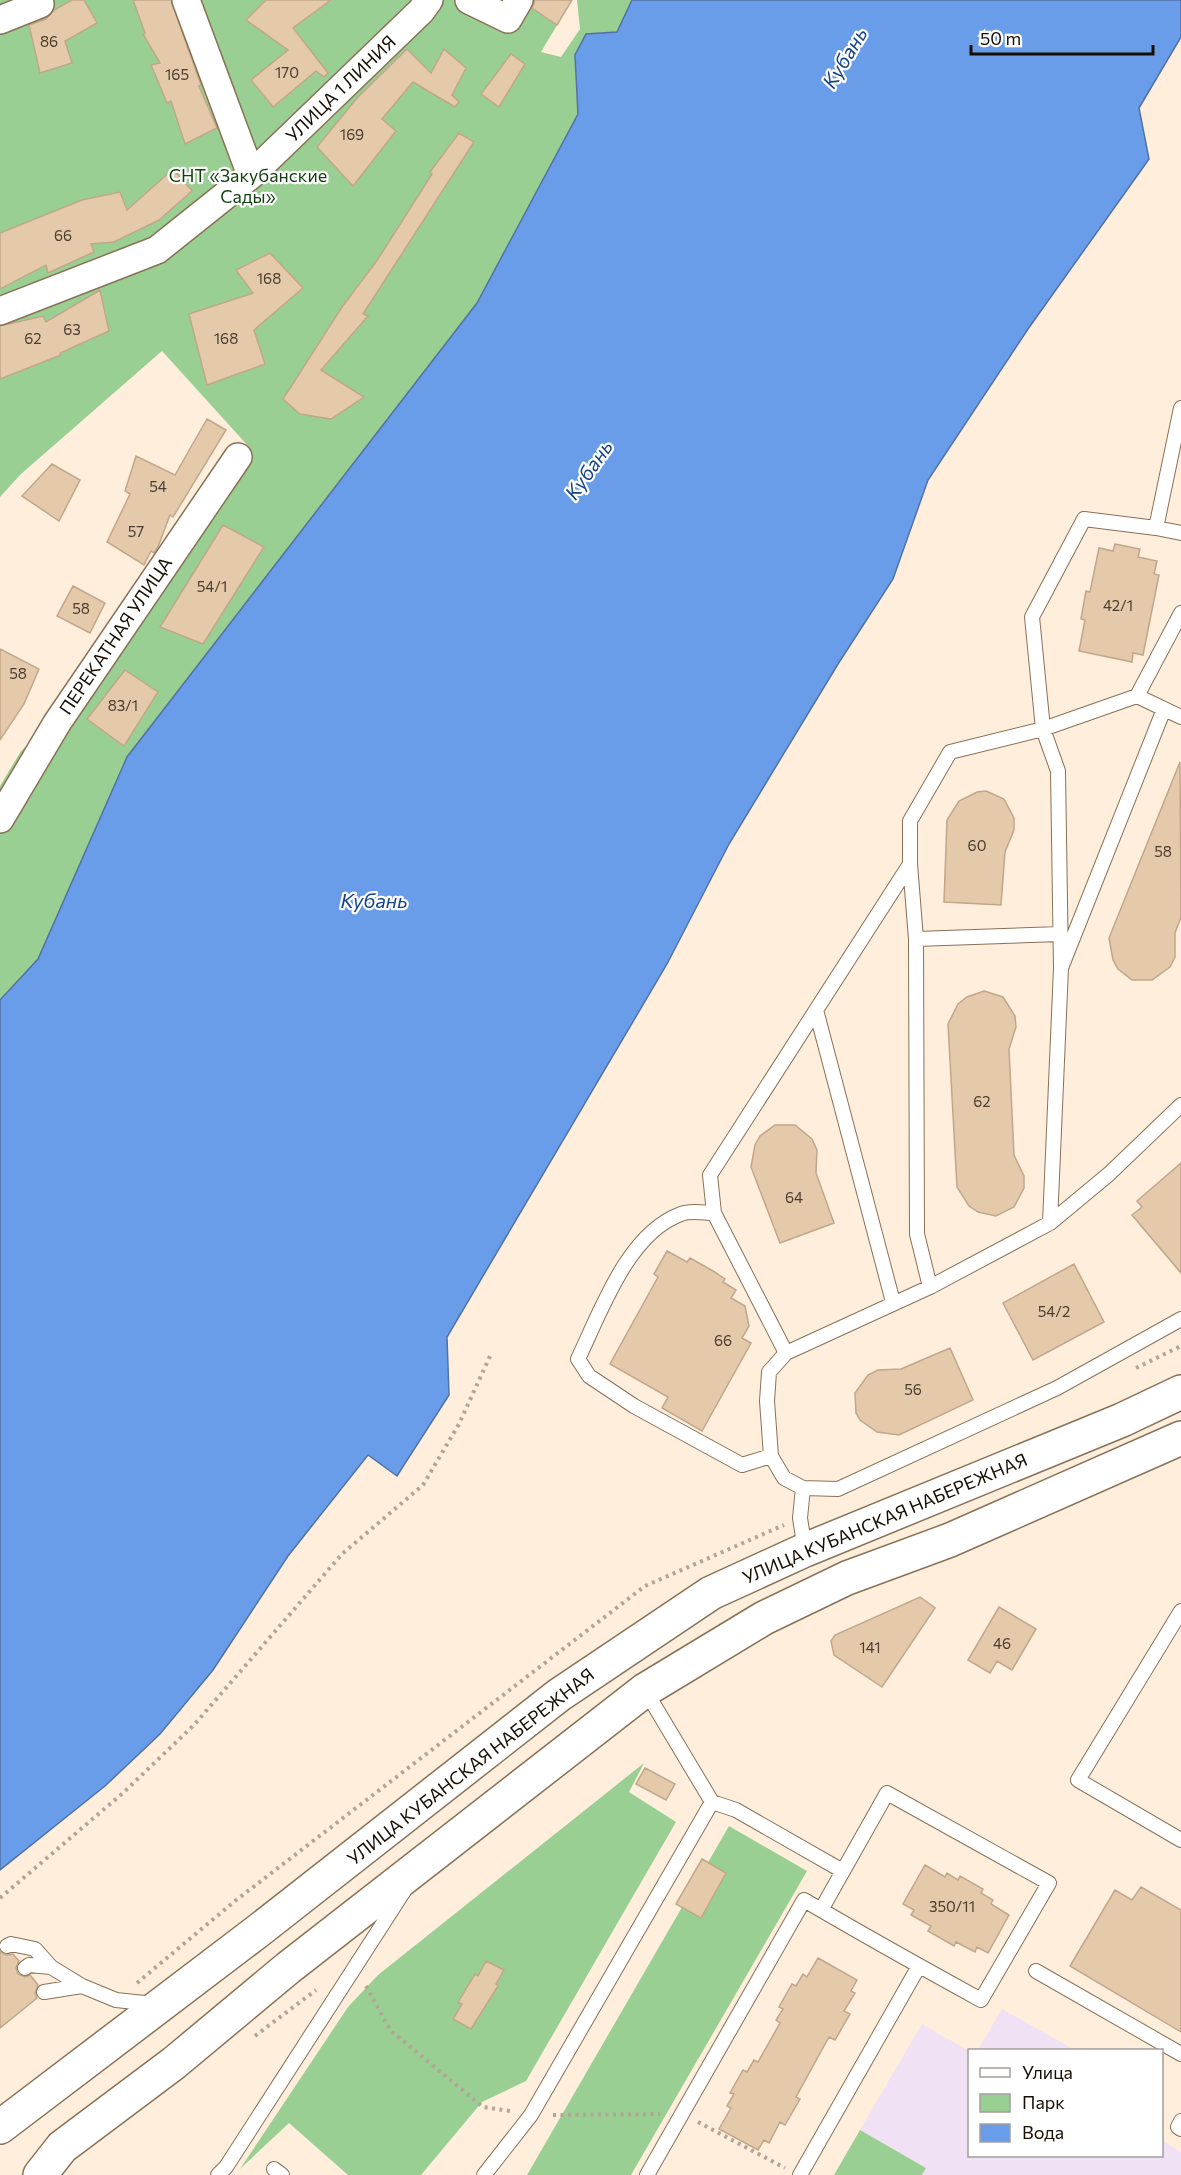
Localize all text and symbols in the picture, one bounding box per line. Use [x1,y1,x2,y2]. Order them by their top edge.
scale bar [971,18,1152,56]
water label: Кубань [817,23,872,92]
text: 50 m [980,27,1021,49]
street label: УЛИЦА 1 ЛИНИЯ [281,30,400,146]
house number: 86 [40,32,58,50]
house number: 170 [275,63,299,81]
house number: 165 [165,65,189,83]
house number: 169 [340,125,364,143]
park label: СНТ «Закубанские Сады» [169,164,327,207]
house number: 66 [54,226,72,244]
house number: 168 [257,269,281,287]
house number: 63 [63,320,81,338]
house number: 62 [24,329,42,347]
house number: 168 [214,329,238,347]
water label: Кубань [559,435,617,504]
house number: 54 [149,477,167,495]
house number: 57 [128,522,144,540]
street label: ПЕРЕКАТНАЯ УЛИЦА [54,552,176,719]
house number: 54/1 [197,577,227,595]
house number: 42/1 [1103,596,1133,614]
house number: 58 [72,599,90,617]
house number: 58 [9,664,27,682]
house number: 83/1 [108,696,138,714]
house number: 60 [968,836,986,854]
house number: 58 [1154,842,1172,860]
water label: Кубань [340,888,408,912]
house number: 62 [973,1092,991,1110]
house number: 64 [785,1188,803,1206]
house number: 54/2 [1038,1302,1070,1320]
house number: 66 [714,1331,732,1349]
house number: 56 [904,1380,922,1398]
street label: УЛИЦА КУБАНСКАЯ НАБЕРЕЖНАЯ [739,1448,1030,1588]
house number: 46 [993,1634,1011,1652]
house number: 141 [859,1638,881,1656]
street label: УЛИЦА КУБАНСКАЯ НАБЕРЕЖНАЯ [343,1663,598,1869]
house number: 350/11 [929,1897,975,1915]
legend [968,2049,1163,2157]
text: Улица [1022,2061,1073,2083]
text: Парк [1022,2091,1065,2113]
text: Вода [1022,2121,1064,2143]

